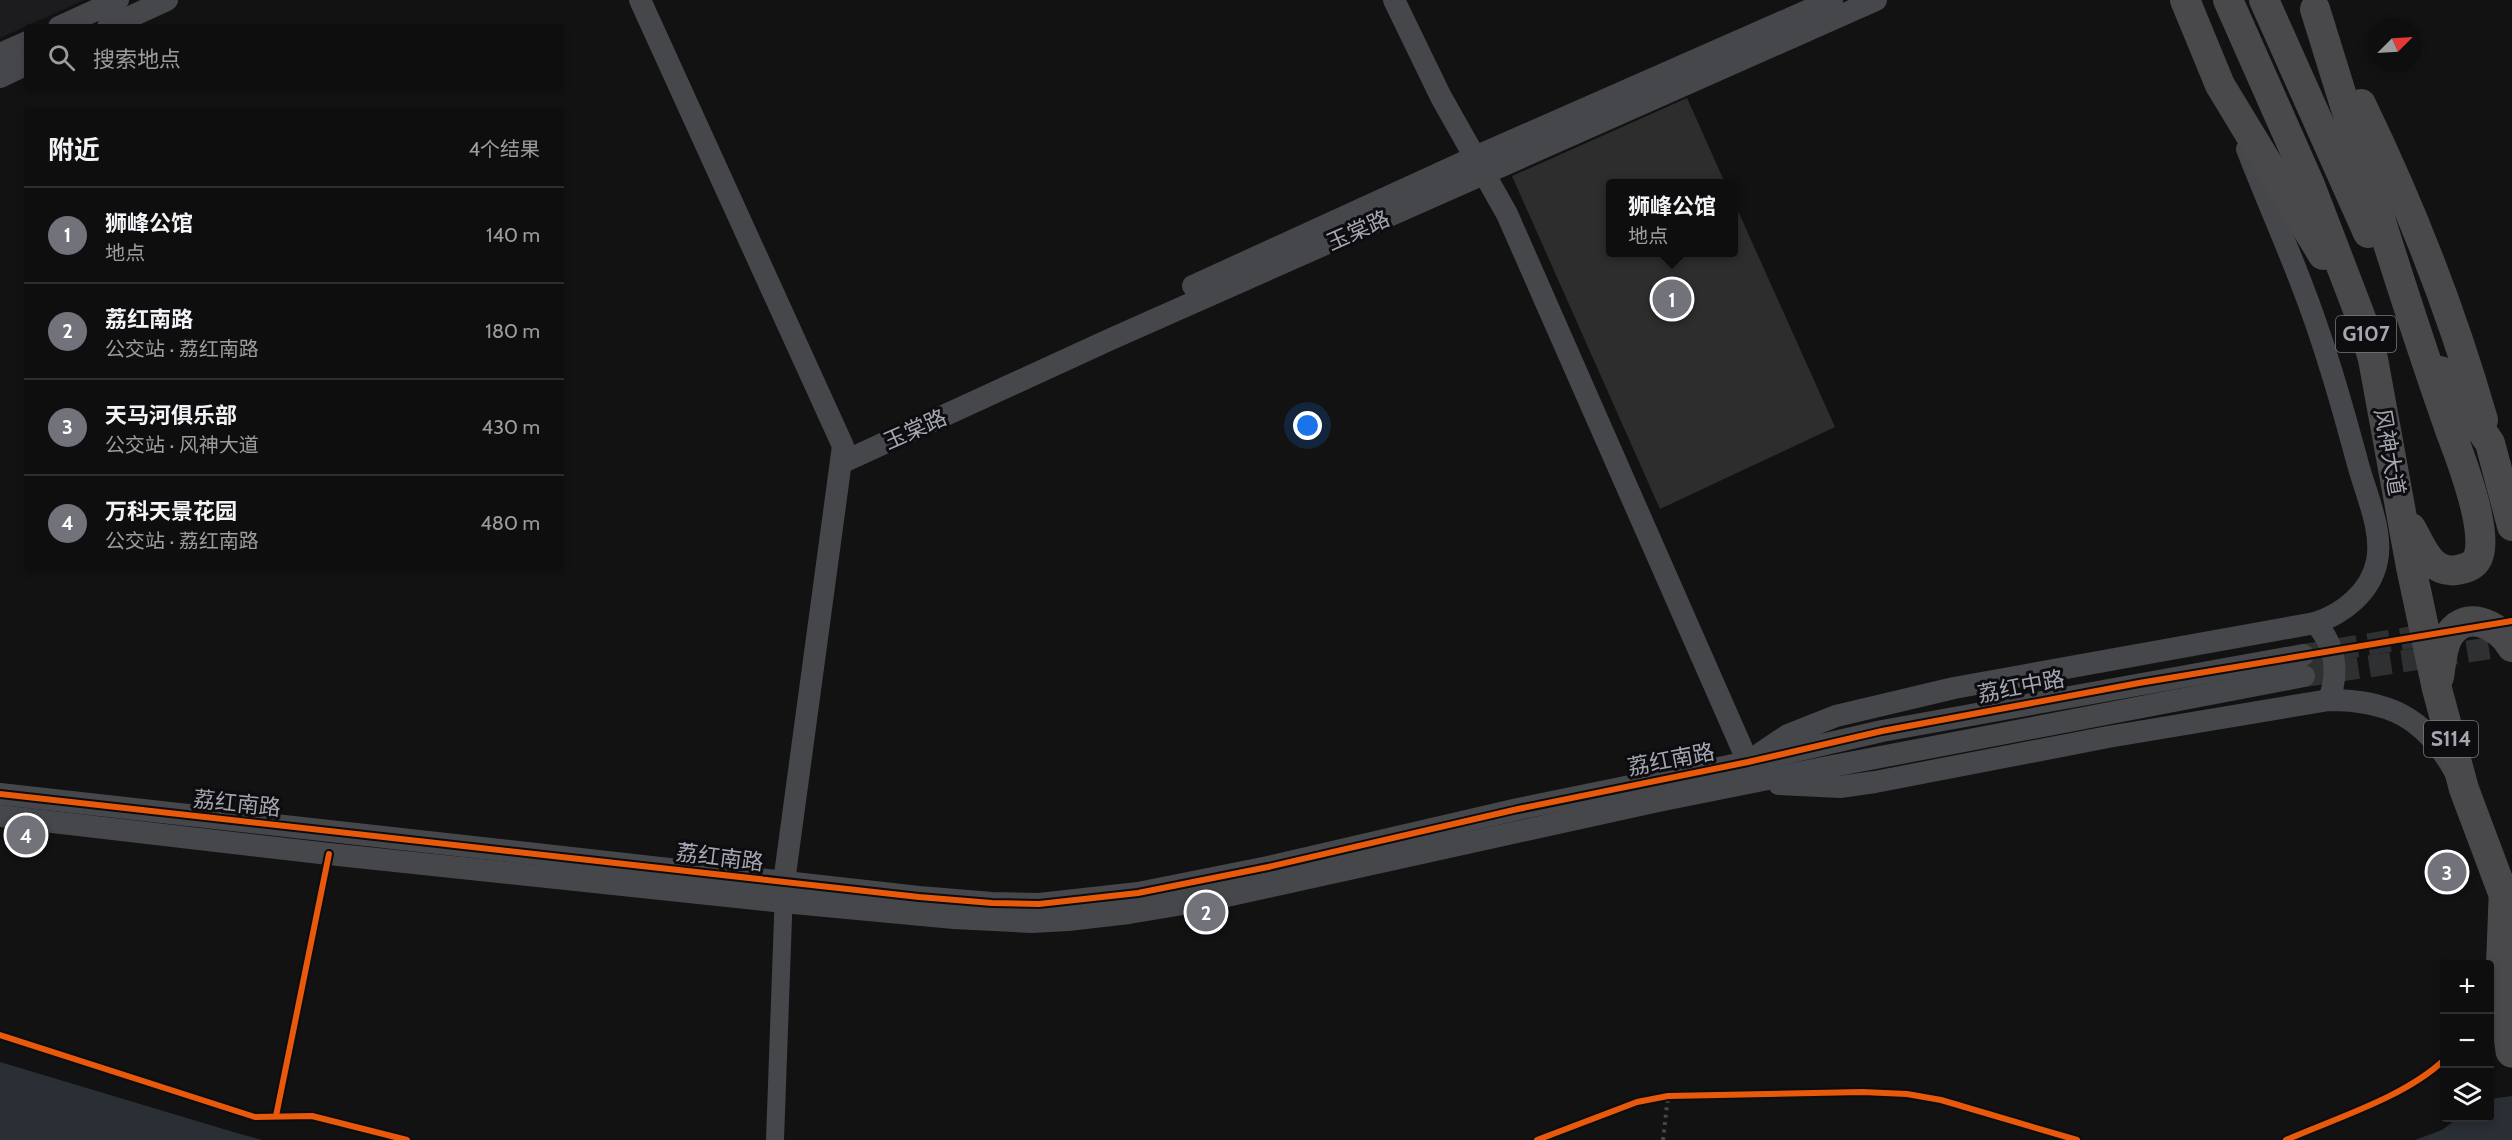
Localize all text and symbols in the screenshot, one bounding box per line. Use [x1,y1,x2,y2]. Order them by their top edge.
north arrow [2368,18,2422,72]
search box [24,24,564,90]
icon: search [45,41,78,74]
text: 搜索地点 [93,46,181,73]
text: 附近 [48,134,100,166]
text: 4个结果 [468,137,540,161]
popup [1606,179,1738,257]
text: 狮峰公馆 [1628,193,1716,220]
street label: 玉棠路 [1323,205,1394,256]
text: 狮峰公馆 [105,210,193,237]
text: 1 [64,223,71,247]
text: 140 m [486,223,540,247]
text: 地点 [1628,224,1668,248]
text: 地点 [105,241,145,265]
pin: 1 [1652,276,1692,322]
text: 荔红南路 [105,306,193,333]
road number: G107 [2336,316,2396,352]
text: 2 [62,319,73,343]
text: 180 m [485,319,540,343]
text: 公交站 · 荔红南路 [105,337,259,361]
text: 天马河俱乐部 [105,402,237,429]
street label: 玉棠路 [880,404,951,455]
street label: 风神大道 [2369,406,2410,498]
your location [1293,411,1322,440]
text: 3 [62,415,73,439]
text: 430 m [482,415,540,439]
text: 公交站 · 风神大道 [105,433,259,457]
text: 万科天景花园 [105,498,237,525]
text: 4 [61,511,74,535]
text: 480 m [480,511,540,535]
text: 公交站 · 荔红南路 [105,529,259,553]
street label: 荔红中路 [1975,665,2067,708]
road number: S114 [2424,721,2478,757]
street label: 荔红南路 [1625,738,1717,781]
street label: 荔红南路 [192,785,282,822]
pin: 4 [6,812,46,858]
street label: 荔红南路 [675,839,765,876]
pin: 3 [2428,850,2466,894]
pin: 2 [1186,890,1226,934]
map controls [2440,960,2494,1122]
button: + [2440,960,2494,1014]
button: − [2440,1014,2494,1068]
button: layers [2440,1068,2494,1122]

